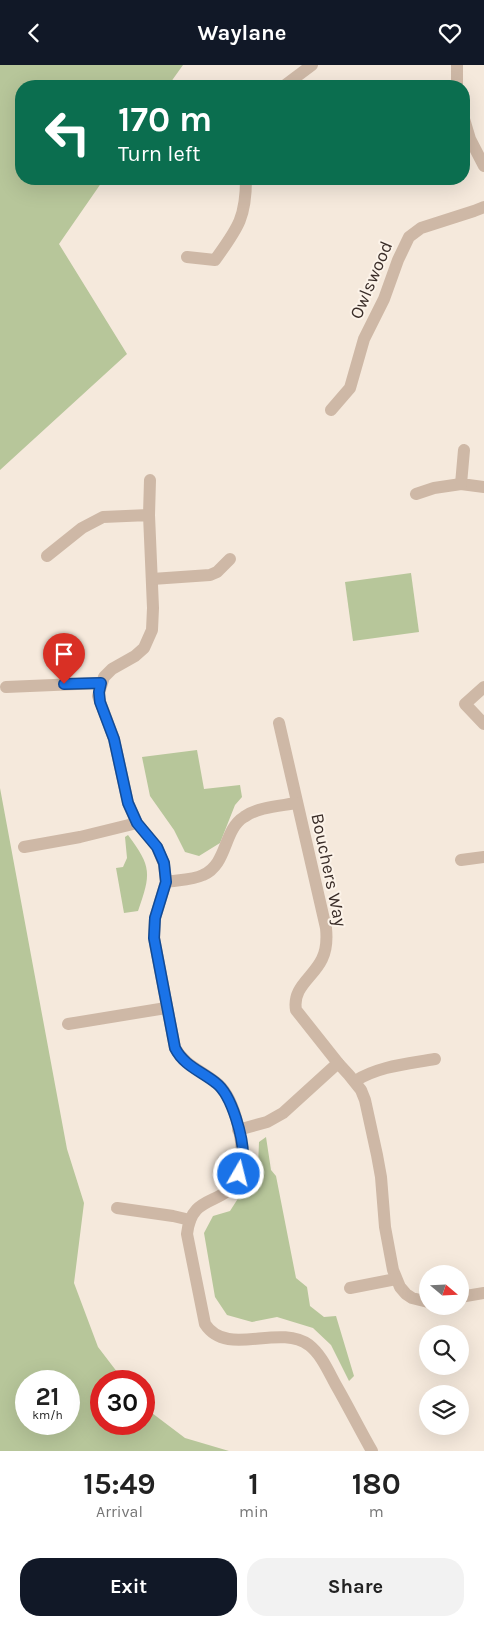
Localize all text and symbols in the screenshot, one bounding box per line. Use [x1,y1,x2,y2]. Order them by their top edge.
icon: back [20,19,48,47]
icon: heart [436,19,464,47]
text: Waylane [198,20,286,46]
text: 170 m [118,99,212,140]
icon: left [35,100,100,165]
text: Turn left [118,141,201,167]
street label: Owlswood [345,238,397,322]
pin [43,633,85,684]
icon: arrive [50,640,78,668]
street label: Bouchers Way [306,811,352,929]
position arrow [212,1147,264,1199]
north arrow [419,1265,469,1315]
map controls [419,1265,469,1435]
button: search [419,1325,469,1375]
speed limit sign: 30 [90,1370,155,1435]
text: 21 [35,1382,60,1411]
button: layers [419,1385,469,1435]
text: km/h [32,1408,63,1422]
text: 15:49 [83,1466,156,1502]
text: 1 [248,1466,259,1502]
text: 180 [352,1466,401,1502]
text: Arrival [96,1502,143,1521]
text: min [239,1502,268,1521]
text: m [369,1502,384,1521]
button: Exit [20,1558,237,1616]
button: Share [247,1558,464,1616]

